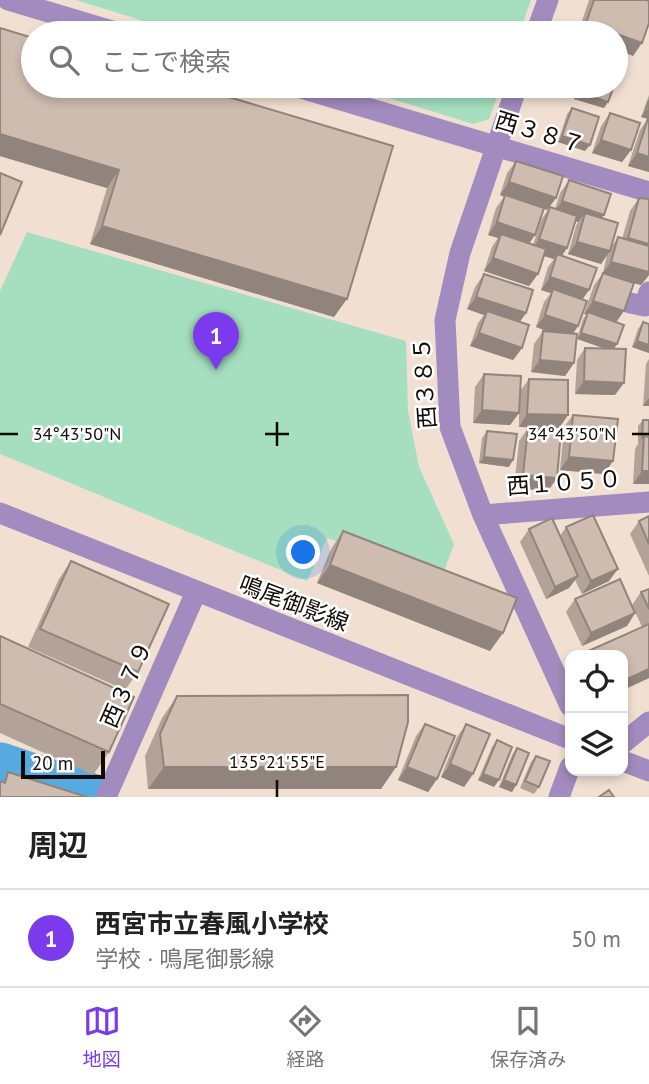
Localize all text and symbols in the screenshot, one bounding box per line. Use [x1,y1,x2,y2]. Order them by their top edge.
search box [21,21,628,98]
icon: search [45,41,83,79]
text: ここで検索 [101,45,231,78]
street label: 西３８７ [492,105,588,159]
pin: 1 [193,312,239,370]
street label: 西３８５ [406,336,442,430]
text: 34°43'50"N [33,422,121,445]
text: 34°43'50"N [528,422,616,445]
street label: 西１０５０ [506,464,622,500]
your location [286,535,320,569]
street label: 鳴尾御影線 [235,569,353,637]
street label: 西３７９ [94,636,158,732]
map controls [565,650,628,776]
button: locate [565,650,628,713]
button: layers [565,713,628,776]
scale bar [21,748,105,780]
text: 135°21'55"E [229,750,325,773]
text: 20 m [32,751,73,775]
text: 周辺 [28,825,88,864]
text: 西宮市立春風小学校 [95,907,329,940]
text: 1 [44,924,58,953]
text: 50 m [571,924,621,953]
text: 学校 · 鳴尾御影線 [95,944,274,973]
tab: 地図 [83,1002,121,1071]
tab: 経路 [286,1002,324,1071]
tab: 保存済み [490,1002,566,1071]

